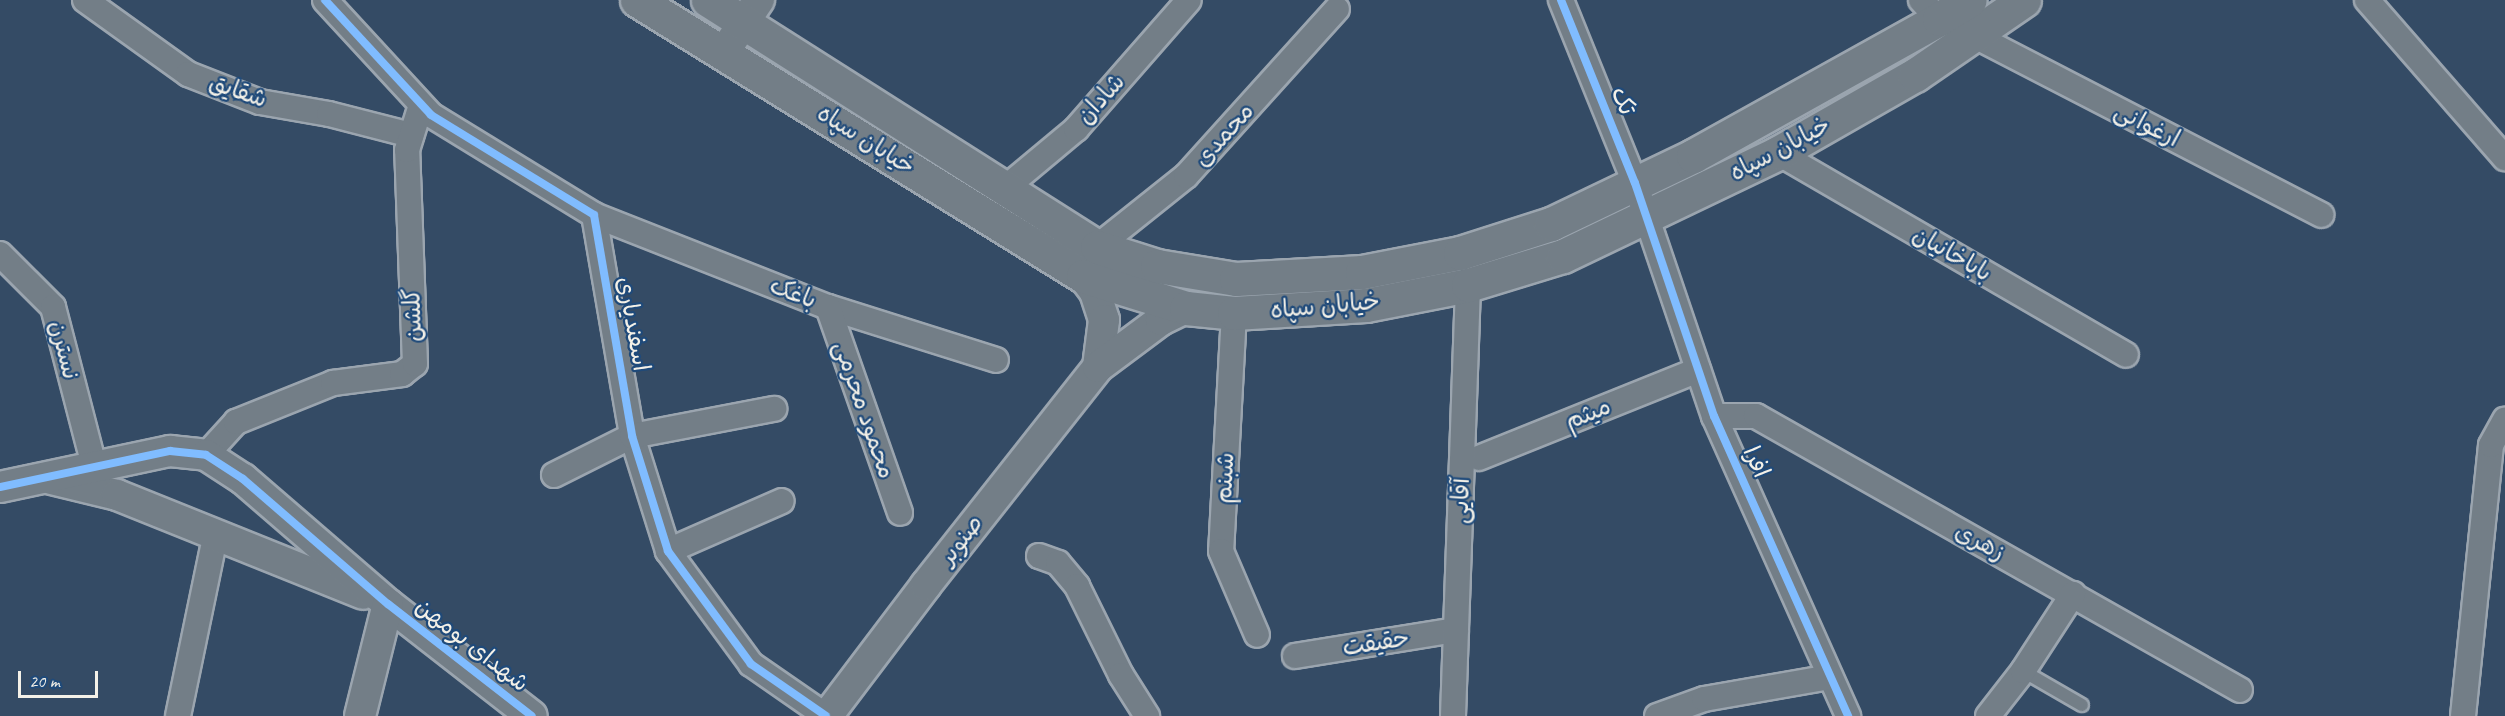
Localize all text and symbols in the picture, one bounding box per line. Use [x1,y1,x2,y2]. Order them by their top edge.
street label: شقایق [205,68,271,114]
street label: شادان [1071,68,1131,130]
street label: تک [1604,83,1642,119]
street label: ارغوانی [2109,96,2185,154]
street label: محمدی [1188,97,1260,173]
street label: خیابان سپاه [812,99,920,181]
street label: خیابان سپاه [1725,111,1835,187]
street label: باباخانیان [1907,220,1997,288]
street label: باغک [766,271,820,315]
street label: اسفندیاری [611,274,655,374]
street label: خیابان سپاه [1269,287,1381,325]
street label: گلشن [398,288,428,342]
street label: نسترن [43,318,85,382]
street label: محمود محرمی [827,337,901,483]
street label: میثم [1561,392,1615,436]
street label: افرا [1736,442,1776,482]
street label: شبنم [1209,452,1241,504]
street label: آقایی [1446,477,1476,525]
street label: صنوبر [933,509,989,571]
street label: زهری [1950,517,2010,567]
street label: شهدای بومهن [410,592,534,698]
street label: حقیقت [1341,624,1411,662]
scale bar [21,659,100,697]
text: 20 m [29,670,60,692]

